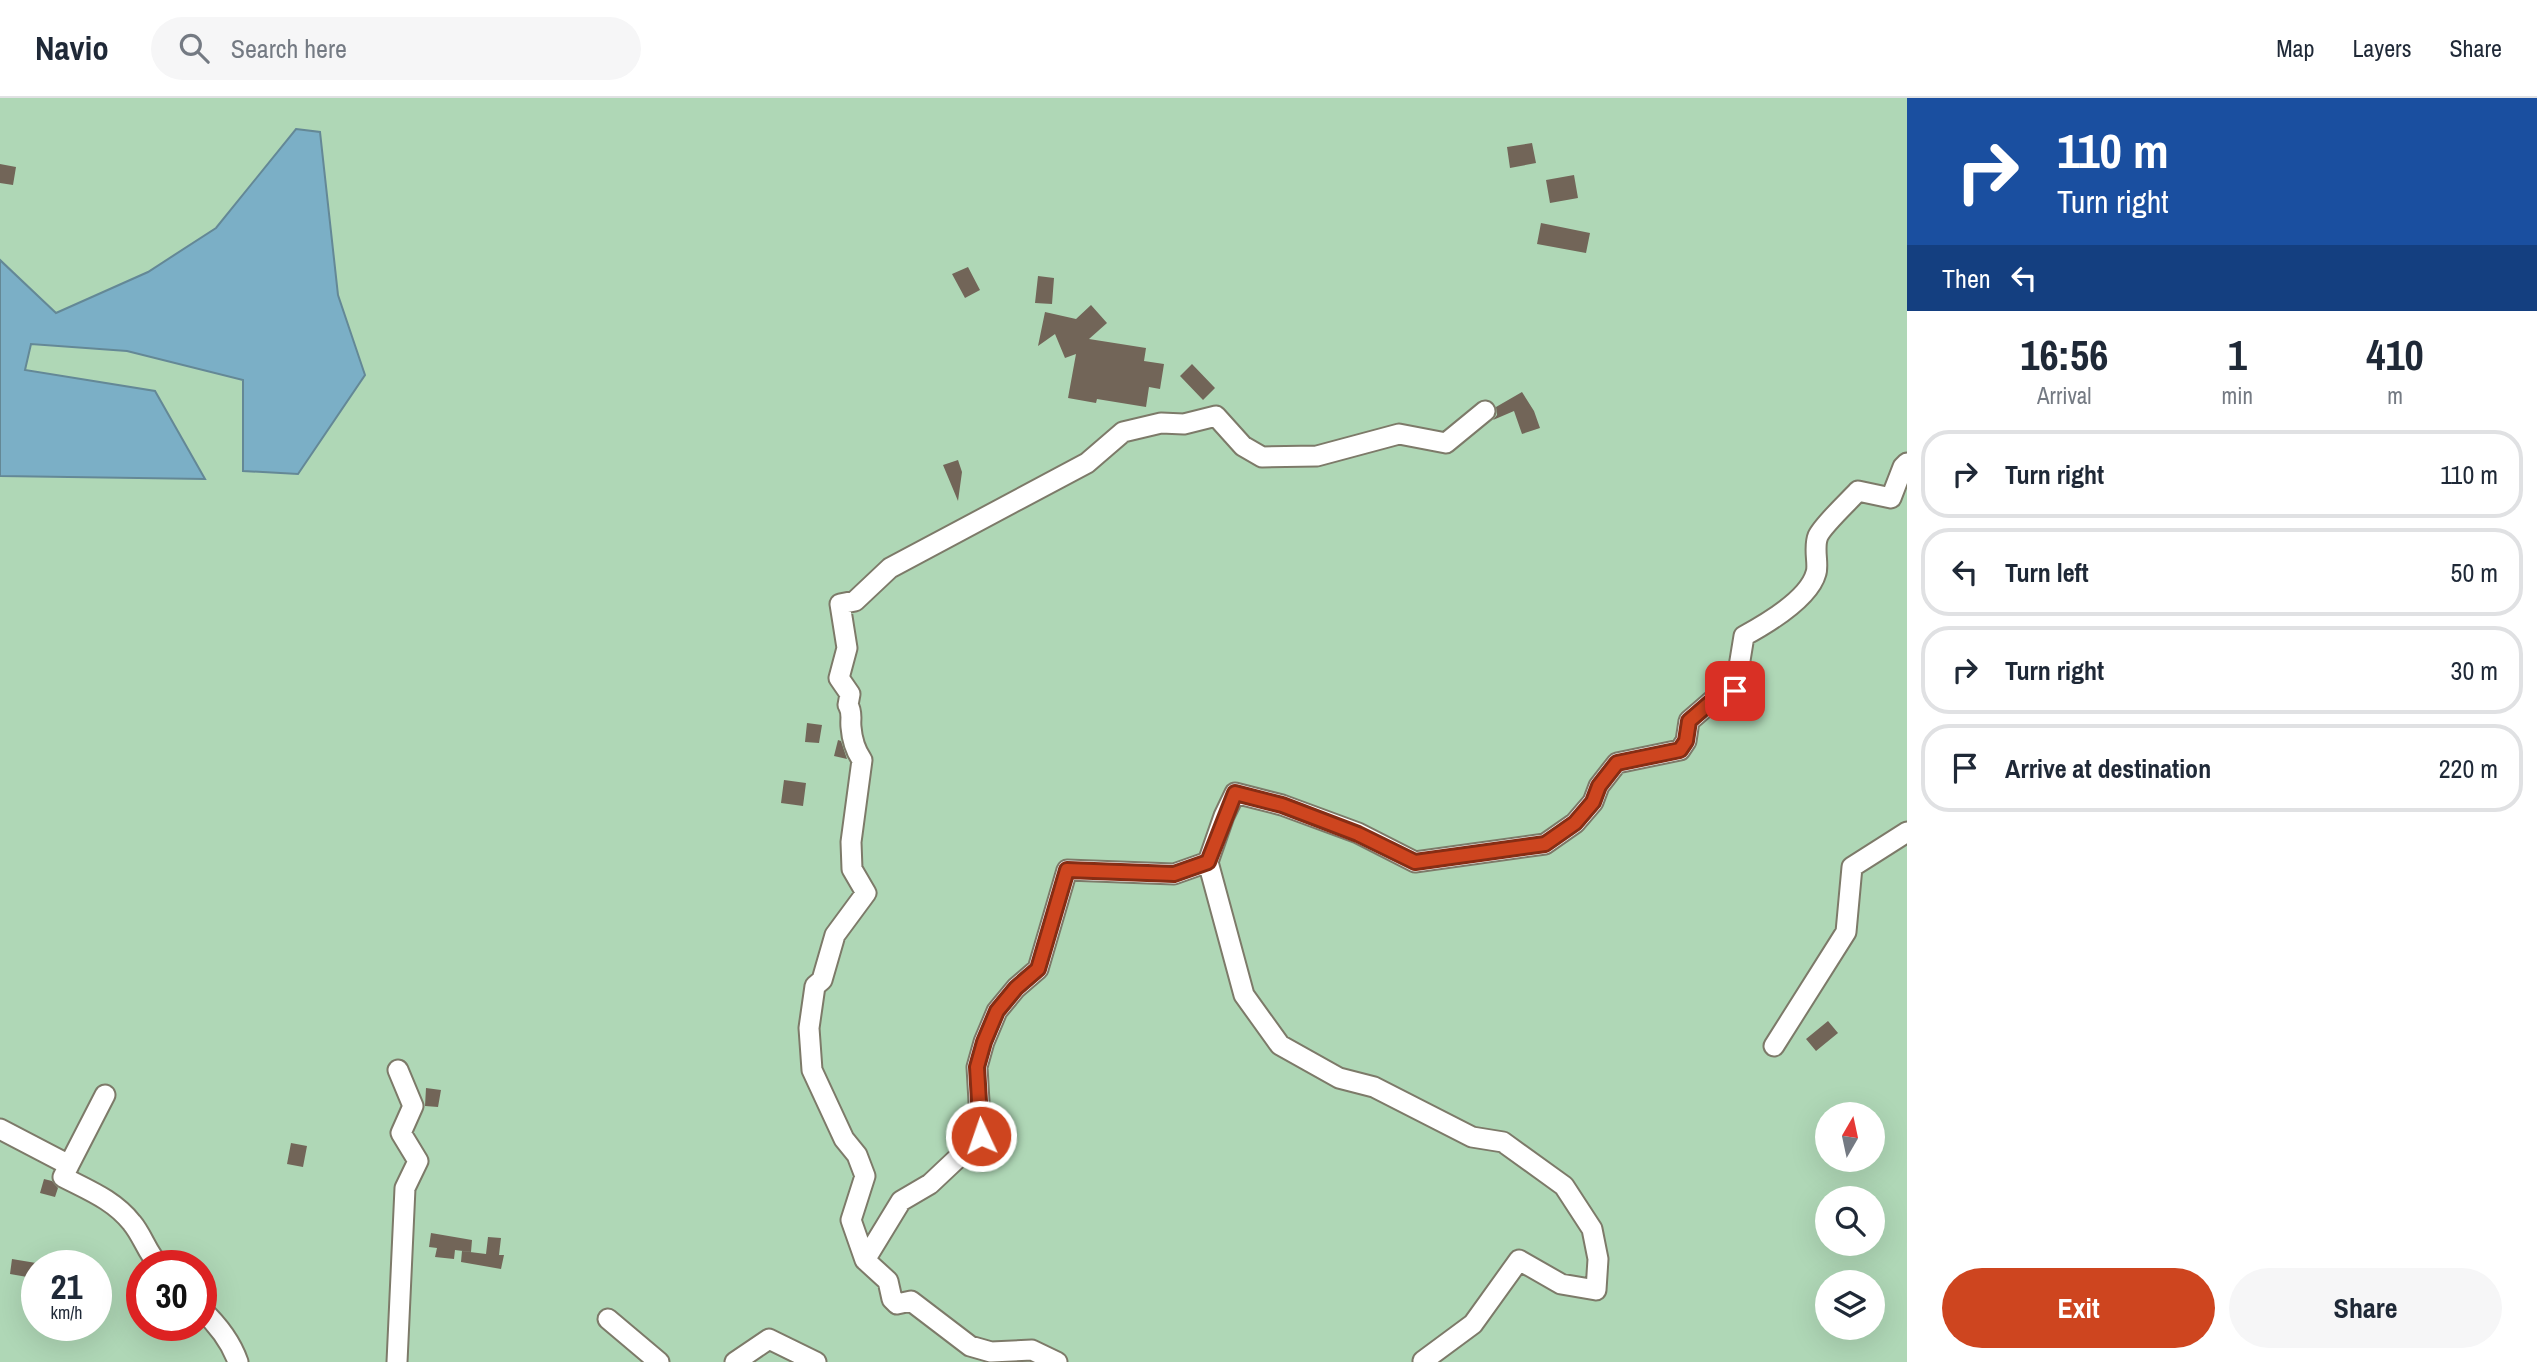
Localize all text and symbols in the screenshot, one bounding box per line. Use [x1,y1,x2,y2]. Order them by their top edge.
search box [151,17,641,80]
text: Navio [35,26,109,70]
icon: search [175,29,213,67]
text: Search here [231,31,347,66]
text: Map [2276,32,2314,64]
text: Layers [2352,32,2411,64]
text: Share [2449,32,2502,64]
text: 110 m [2057,117,2169,183]
icon: right [1942,126,2033,217]
text: Turn right [2057,180,2169,223]
icon: left [2005,259,2043,297]
text: Then [1942,261,1991,296]
text: 16:56 [2020,327,2108,383]
text: 1 [2228,327,2247,383]
text: 410 [2366,327,2424,383]
text: Arrival [2037,380,2092,411]
text: min [2222,380,2253,411]
text: m [2387,380,2403,411]
icon: right [1946,455,1984,493]
text: Turn right [2005,457,2104,492]
text: 110 m [2440,457,2498,492]
icon: left [1946,553,1984,591]
text: Turn left [2005,555,2089,590]
text: 50 m [2451,555,2498,590]
icon: right [1946,651,1984,689]
text: Turn right [2005,653,2104,688]
text: 30 m [2451,653,2498,688]
pin [1705,661,1765,721]
icon: arrive [1716,672,1754,710]
icon: arrive [1946,749,1984,787]
text: Arrive at destination [2005,751,2211,786]
text: 220 m [2439,751,2498,786]
position arrow [944,1099,1018,1173]
north arrow [1815,1102,1885,1172]
map controls [1815,1102,1885,1340]
button: search [1815,1186,1885,1256]
speed limit sign: 30 [126,1250,217,1341]
text: 21 [51,1263,82,1310]
button: Exit [1942,1268,2215,1348]
button: Share [2229,1268,2502,1348]
button: layers [1815,1270,1885,1340]
text: km/h [51,1300,83,1325]

